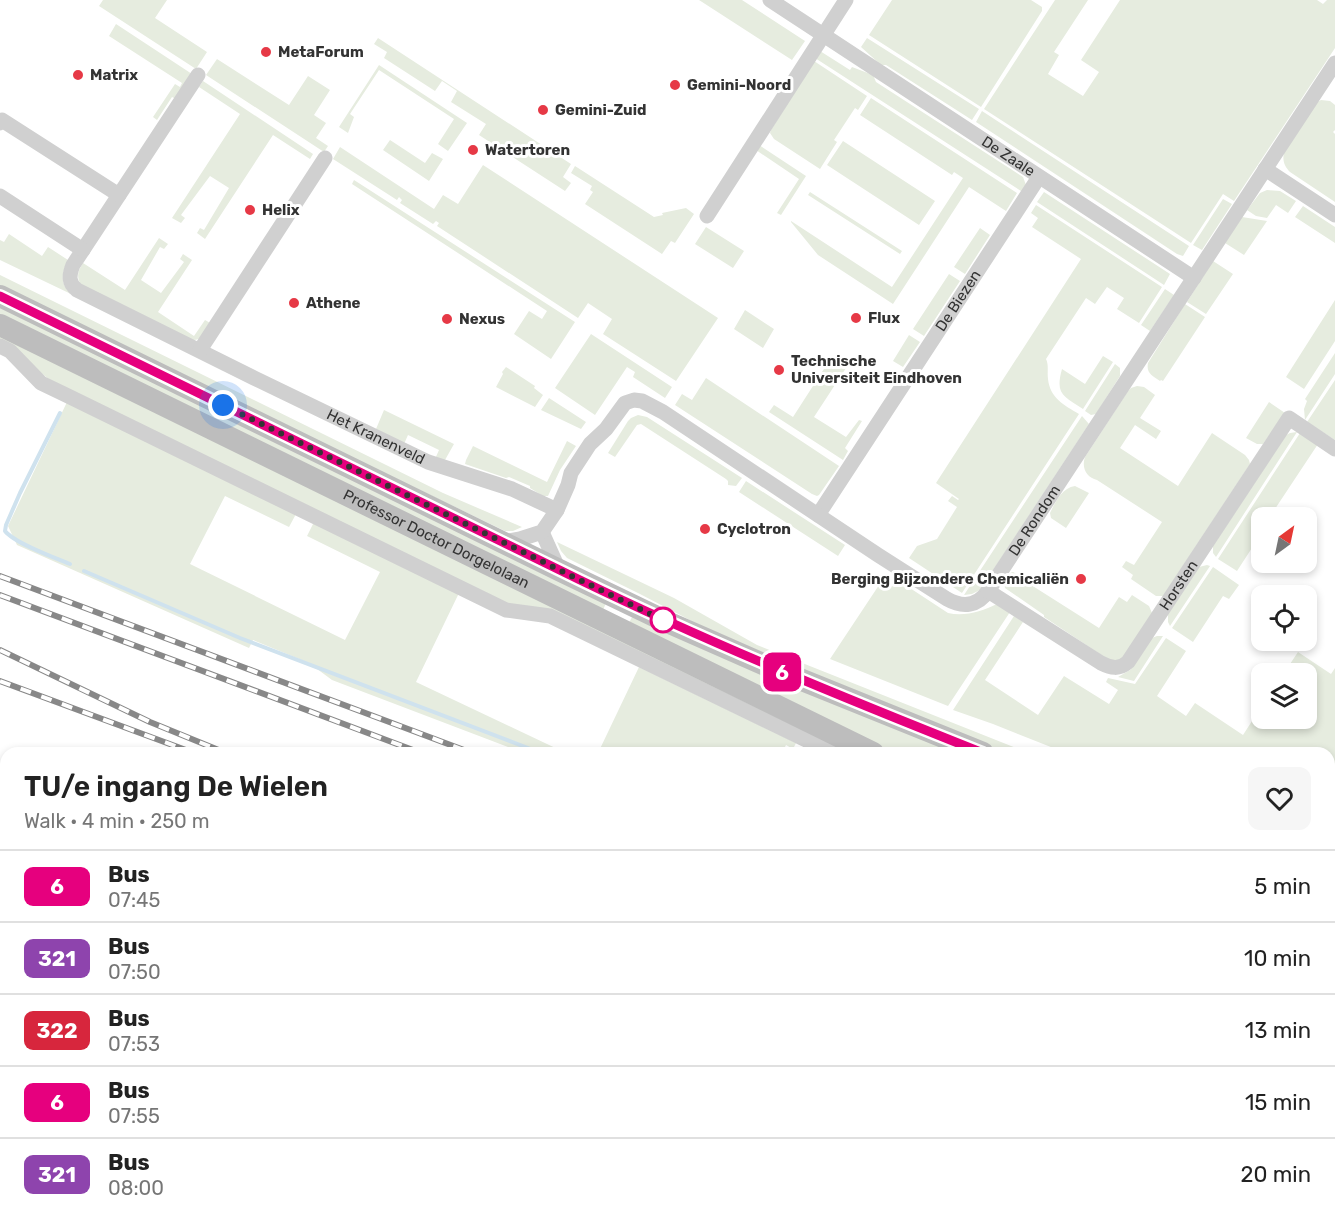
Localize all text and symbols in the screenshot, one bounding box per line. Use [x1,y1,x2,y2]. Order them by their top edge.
place label: MetaForum [278,43,364,61]
marker: MetaForum [259,45,273,59]
place label: Matrix [90,66,138,84]
marker: Matrix [71,68,85,82]
place label: Gemini-Noord [687,76,791,94]
marker: Gemini-Noord [668,78,682,92]
place label: Gemini-Zuid [555,101,646,119]
marker: Gemini-Zuid [536,103,550,117]
street label: De Zaale [978,132,1038,180]
place label: Watertoren [485,141,570,159]
marker: Watertoren [466,143,480,157]
place label: Helix [262,201,300,219]
marker: Helix [243,203,257,217]
street label: De Biezen [932,267,985,335]
place label: Athene [306,294,361,312]
marker: Athene [287,296,301,310]
place label: Flux [868,309,900,327]
place label: Nexus [459,310,505,328]
marker: Flux [849,311,863,325]
marker: Nexus [440,312,454,326]
place label: Technische Universiteit Eindhoven [791,352,962,387]
marker: Technische Universiteit Eindhoven [772,363,786,377]
your location [208,390,238,420]
street label: Het Kranenveld [324,405,428,468]
street label: De Rondom [1005,482,1064,559]
street label: Professor Doctor Dorgelolaan [340,486,532,592]
north arrow [1251,507,1317,573]
map controls [1251,507,1317,729]
place label: Cyclotron [717,520,791,538]
marker: Cyclotron [698,522,712,536]
street label: Horsten [1156,557,1202,614]
place label: Berging Bijzondere Chemicaliën [831,570,1069,588]
marker: Berging Bijzondere Chemicaliën [1074,572,1088,586]
button: locate [1251,585,1317,651]
unlabelled marker [650,607,676,633]
line badge: 6 [762,652,802,692]
text: 6 [775,660,789,685]
button: layers [1251,663,1317,729]
button: heart [1248,767,1311,830]
text: TU/e ingang De Wielen [24,770,328,803]
text: Walk · 4 min · 250 m [24,809,209,833]
text: Bus [108,861,150,888]
text: 5 min [1254,873,1311,900]
text: 6 [50,874,64,899]
text: 07:45 [108,888,160,912]
text: Bus [108,933,150,960]
text: 10 min [1244,945,1311,972]
text: 321 [38,946,76,971]
text: 07:50 [108,960,161,984]
text: Bus [108,1005,150,1032]
text: 13 min [1245,1017,1311,1044]
text: 322 [36,1018,78,1043]
text: 07:53 [108,1032,160,1056]
text: Bus [108,1077,150,1104]
text: 15 min [1245,1089,1311,1116]
text: 6 [50,1090,64,1115]
text: 07:55 [108,1104,160,1128]
text: Bus [108,1149,150,1176]
text: 20 min [1241,1161,1311,1188]
text: 321 [38,1162,76,1187]
text: 08:00 [108,1176,164,1200]

